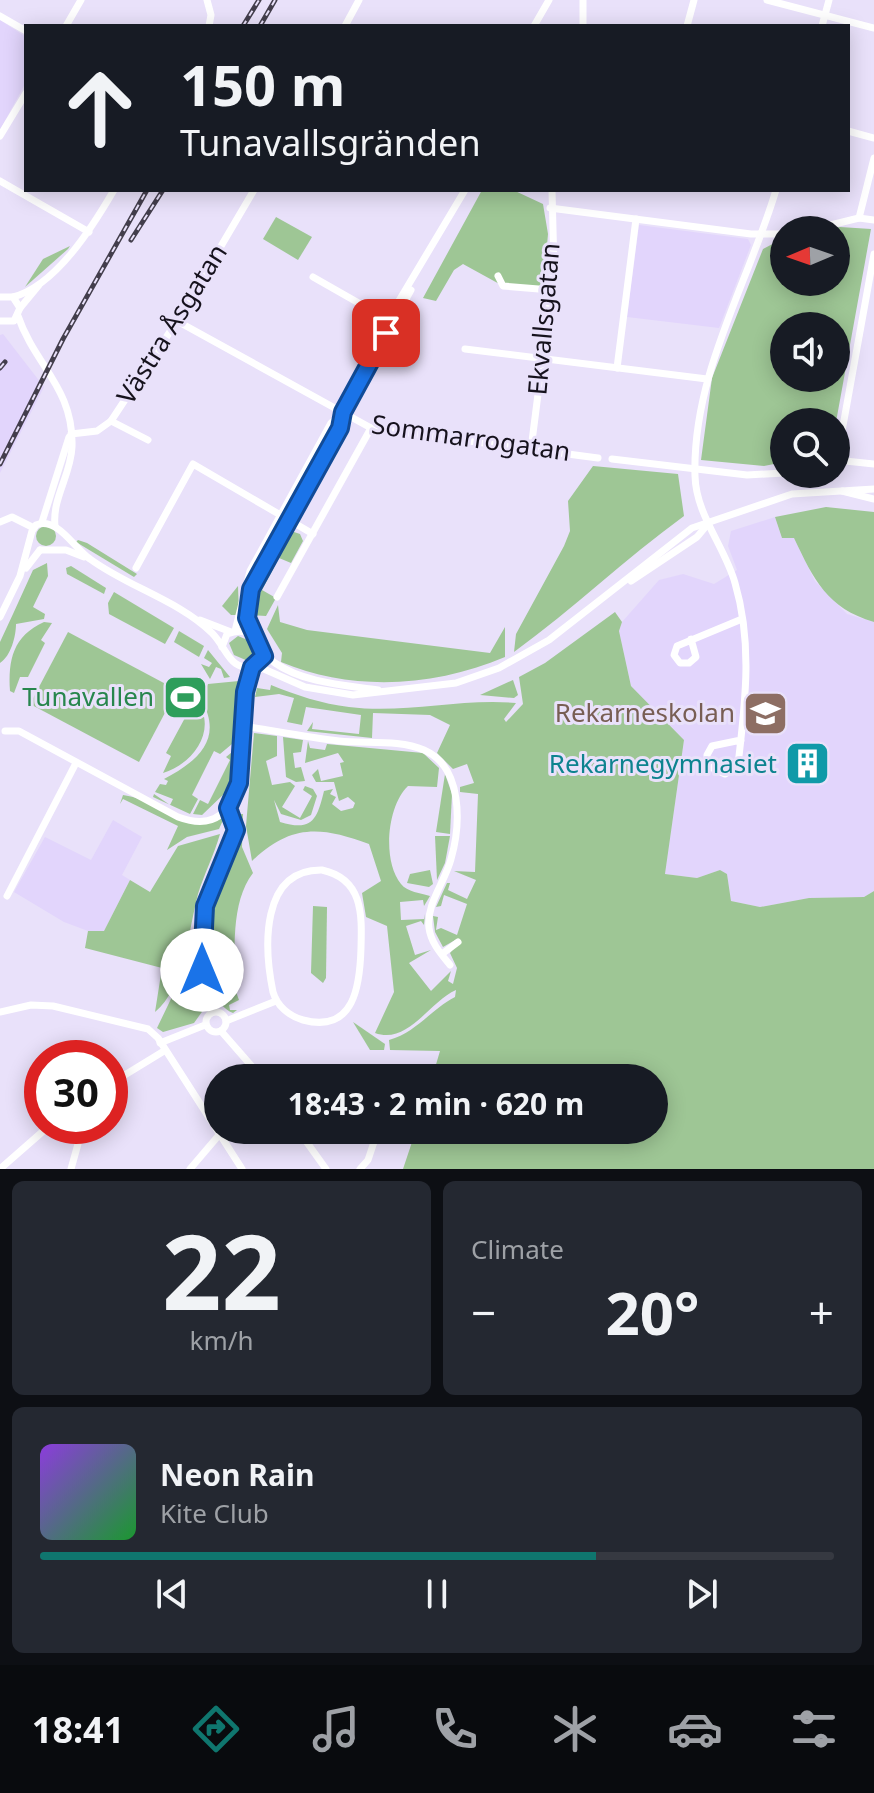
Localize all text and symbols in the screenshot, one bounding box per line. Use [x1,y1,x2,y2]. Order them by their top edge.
text: 150 m [180,46,345,122]
icon: ahead [48,56,152,160]
text: Tunavallsgränden [180,118,481,167]
north arrow [770,216,850,296]
map controls [770,216,850,488]
street label: Västra Åsgatan [107,236,235,411]
street label: Ekvallsgatan [518,241,568,397]
pin [352,299,420,367]
icon: arrive [364,311,408,355]
button: sound [770,312,850,392]
street label: Sommarrogatan [369,405,573,469]
button: search [770,408,850,488]
sports icon: Tunavallen [161,673,209,721]
place label: Tunavallen [22,678,154,714]
school or university icon: Rekarneskolan [742,689,790,737]
place label: Rekarneskolan [555,694,735,730]
building icon: Rekarnegymnasiet [784,740,832,788]
place label: Rekarnegymnasiet [549,745,777,781]
position arrow [160,928,244,1012]
speed limit sign: 30 [24,1040,128,1144]
text: 18:43 · 2 min · 620 m [288,1083,584,1124]
text: 22 [162,1199,281,1340]
text: Climate [471,1231,564,1267]
text: 20° [605,1271,700,1353]
text: − [471,1282,496,1342]
text: + [809,1282,834,1342]
text: km/h [190,1322,253,1358]
text: Neon Rain [160,1454,314,1495]
text: Kite Club [160,1495,269,1531]
icon: previous [150,1572,194,1616]
icon: pause [415,1572,459,1616]
icon: next [680,1572,724,1616]
icon: directions [188,1701,244,1757]
icon: music [308,1701,364,1757]
icon: phone [427,1701,483,1757]
icon: climate [547,1701,603,1757]
icon: car [667,1701,723,1757]
icon: filters [786,1701,842,1757]
text: 18:41 [32,1705,124,1754]

